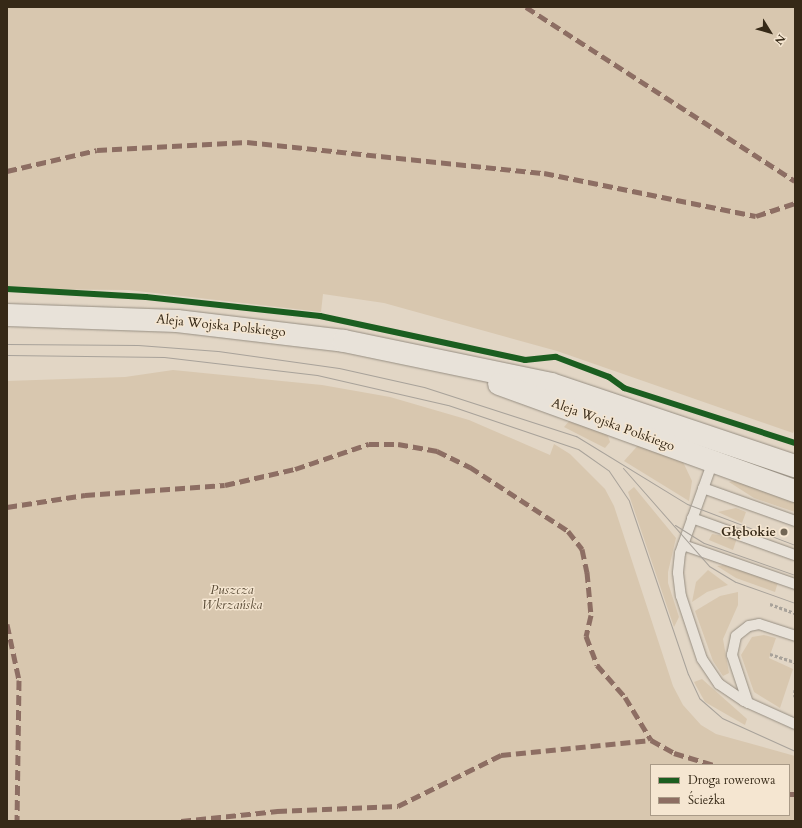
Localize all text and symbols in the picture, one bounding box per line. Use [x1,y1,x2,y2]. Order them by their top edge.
north arrow [750,12,790,52]
text: N [771,31,789,48]
street label: Aleja Wojska Polskiego [156,311,286,341]
street label: Aleja Wojska Polskiego [549,395,677,455]
place label: Głębokie [721,524,776,540]
marker: Głębokie [779,527,789,537]
park label: Puszcza Wkrzańska [202,583,262,614]
legend [650,764,790,816]
text: Droga rowerowa [688,772,775,788]
text: Ścieżka [688,792,725,808]

